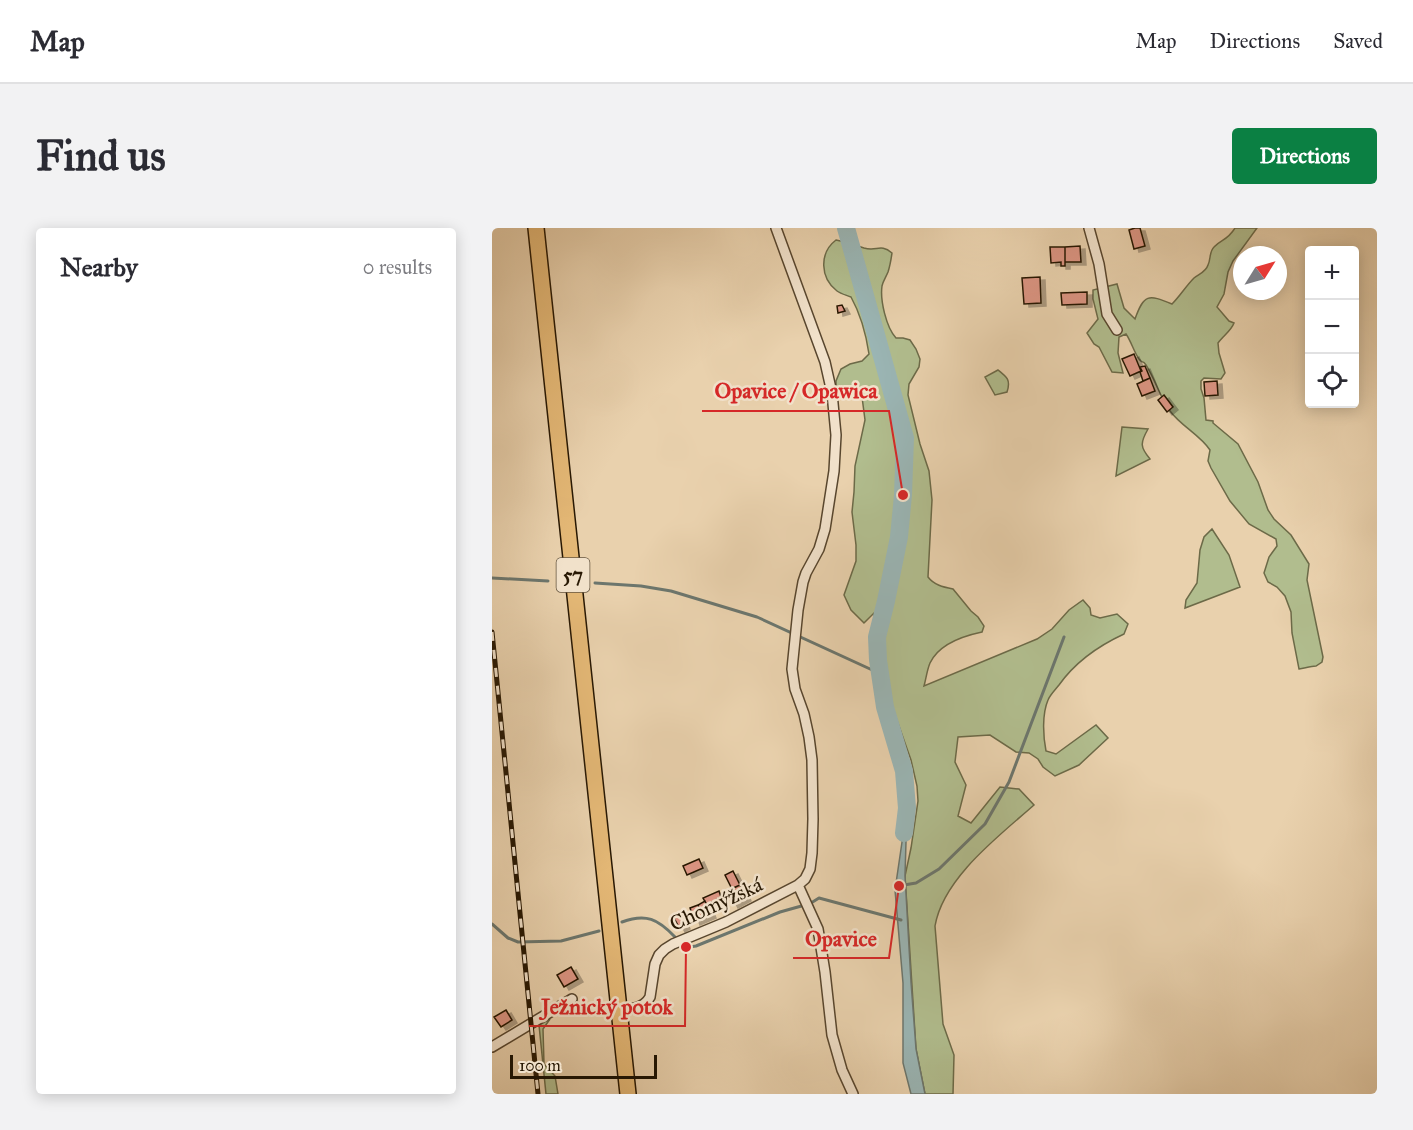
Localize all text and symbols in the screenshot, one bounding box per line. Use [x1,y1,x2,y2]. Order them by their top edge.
text: Map [30,24,85,59]
text: Map [1136,28,1177,54]
text: Directions [1210,28,1300,54]
text: Saved [1333,28,1383,54]
button: Directions [1232,128,1377,184]
text: Find us [36,130,166,182]
north arrow [1233,246,1287,300]
map controls [1305,246,1359,408]
button: + [1305,246,1359,300]
text: Nearby [60,251,138,283]
text: 0 results [363,255,432,279]
button: − [1305,300,1359,354]
button: locate [1305,354,1359,408]
callout: Opavice / Opawica [702,371,889,411]
text: Opavice / Opawica [714,377,878,404]
road number: 57 [556,558,590,592]
street label: Chomýžská [665,871,767,937]
callout: Opavice [793,918,889,958]
text: Opavice [805,925,877,952]
callout: Ježnický potok [529,986,685,1026]
text: Ježnický potok [538,993,674,1021]
scale bar [510,1052,657,1080]
text: 100 m [519,1056,561,1075]

